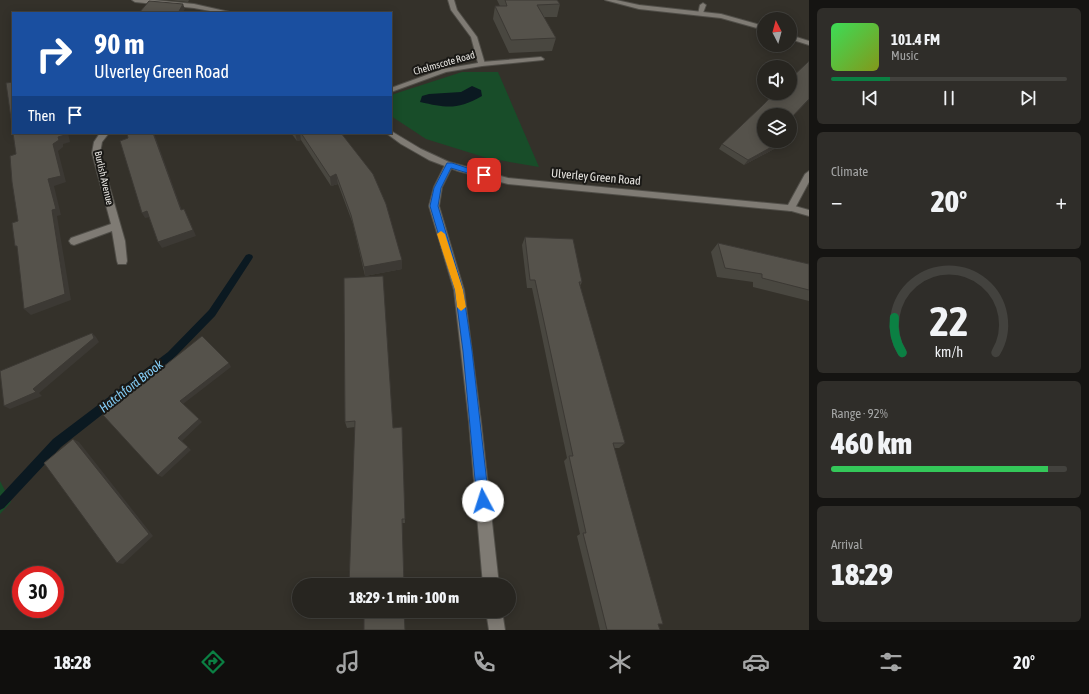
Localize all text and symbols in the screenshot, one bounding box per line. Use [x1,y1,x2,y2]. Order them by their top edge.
north arrow [757,12,797,52]
map controls [757,12,797,148]
icon: right [28,28,80,80]
text: 90 m [94,28,144,60]
text: 101.4 FM [891,31,940,48]
text: Music [891,48,918,63]
street label: Chelmscote Road [412,49,476,77]
button: sound [757,60,797,100]
text: Ulverley Green Road [94,61,229,82]
icon: previous [859,87,881,109]
icon: pause [938,87,960,109]
icon: next [1017,87,1039,109]
icon: arrive [64,104,86,126]
text: Then [28,107,56,124]
button: layers [757,108,797,148]
street label: Burlish Avenue [92,150,116,206]
pin [467,158,501,192]
icon: arrive [473,164,495,186]
text: Climate [831,164,868,179]
street label: Ulverley Green Road [551,166,641,188]
text: 20° [931,184,967,218]
text: − [831,188,842,214]
text: + [1056,188,1067,214]
text: 22 [929,297,969,345]
text: km/h [935,344,963,360]
water label: Hatchford Brook [96,356,166,416]
text: Range · 92% [831,406,888,421]
text: 460 km [831,426,912,460]
position arrow [462,480,504,522]
text: Arrival [831,537,863,552]
text: 18:29 [831,557,893,591]
speed limit sign: 30 [12,566,64,618]
text: 18:29 · 1 min · 100 m [349,589,459,606]
icon: directions [199,648,227,676]
icon: music [334,648,362,676]
icon: phone [470,648,498,676]
icon: climate [606,648,634,676]
icon: car [742,648,770,676]
icon: filters [877,648,905,676]
text: 18:28 [54,652,91,673]
text: 20° [1013,652,1035,673]

